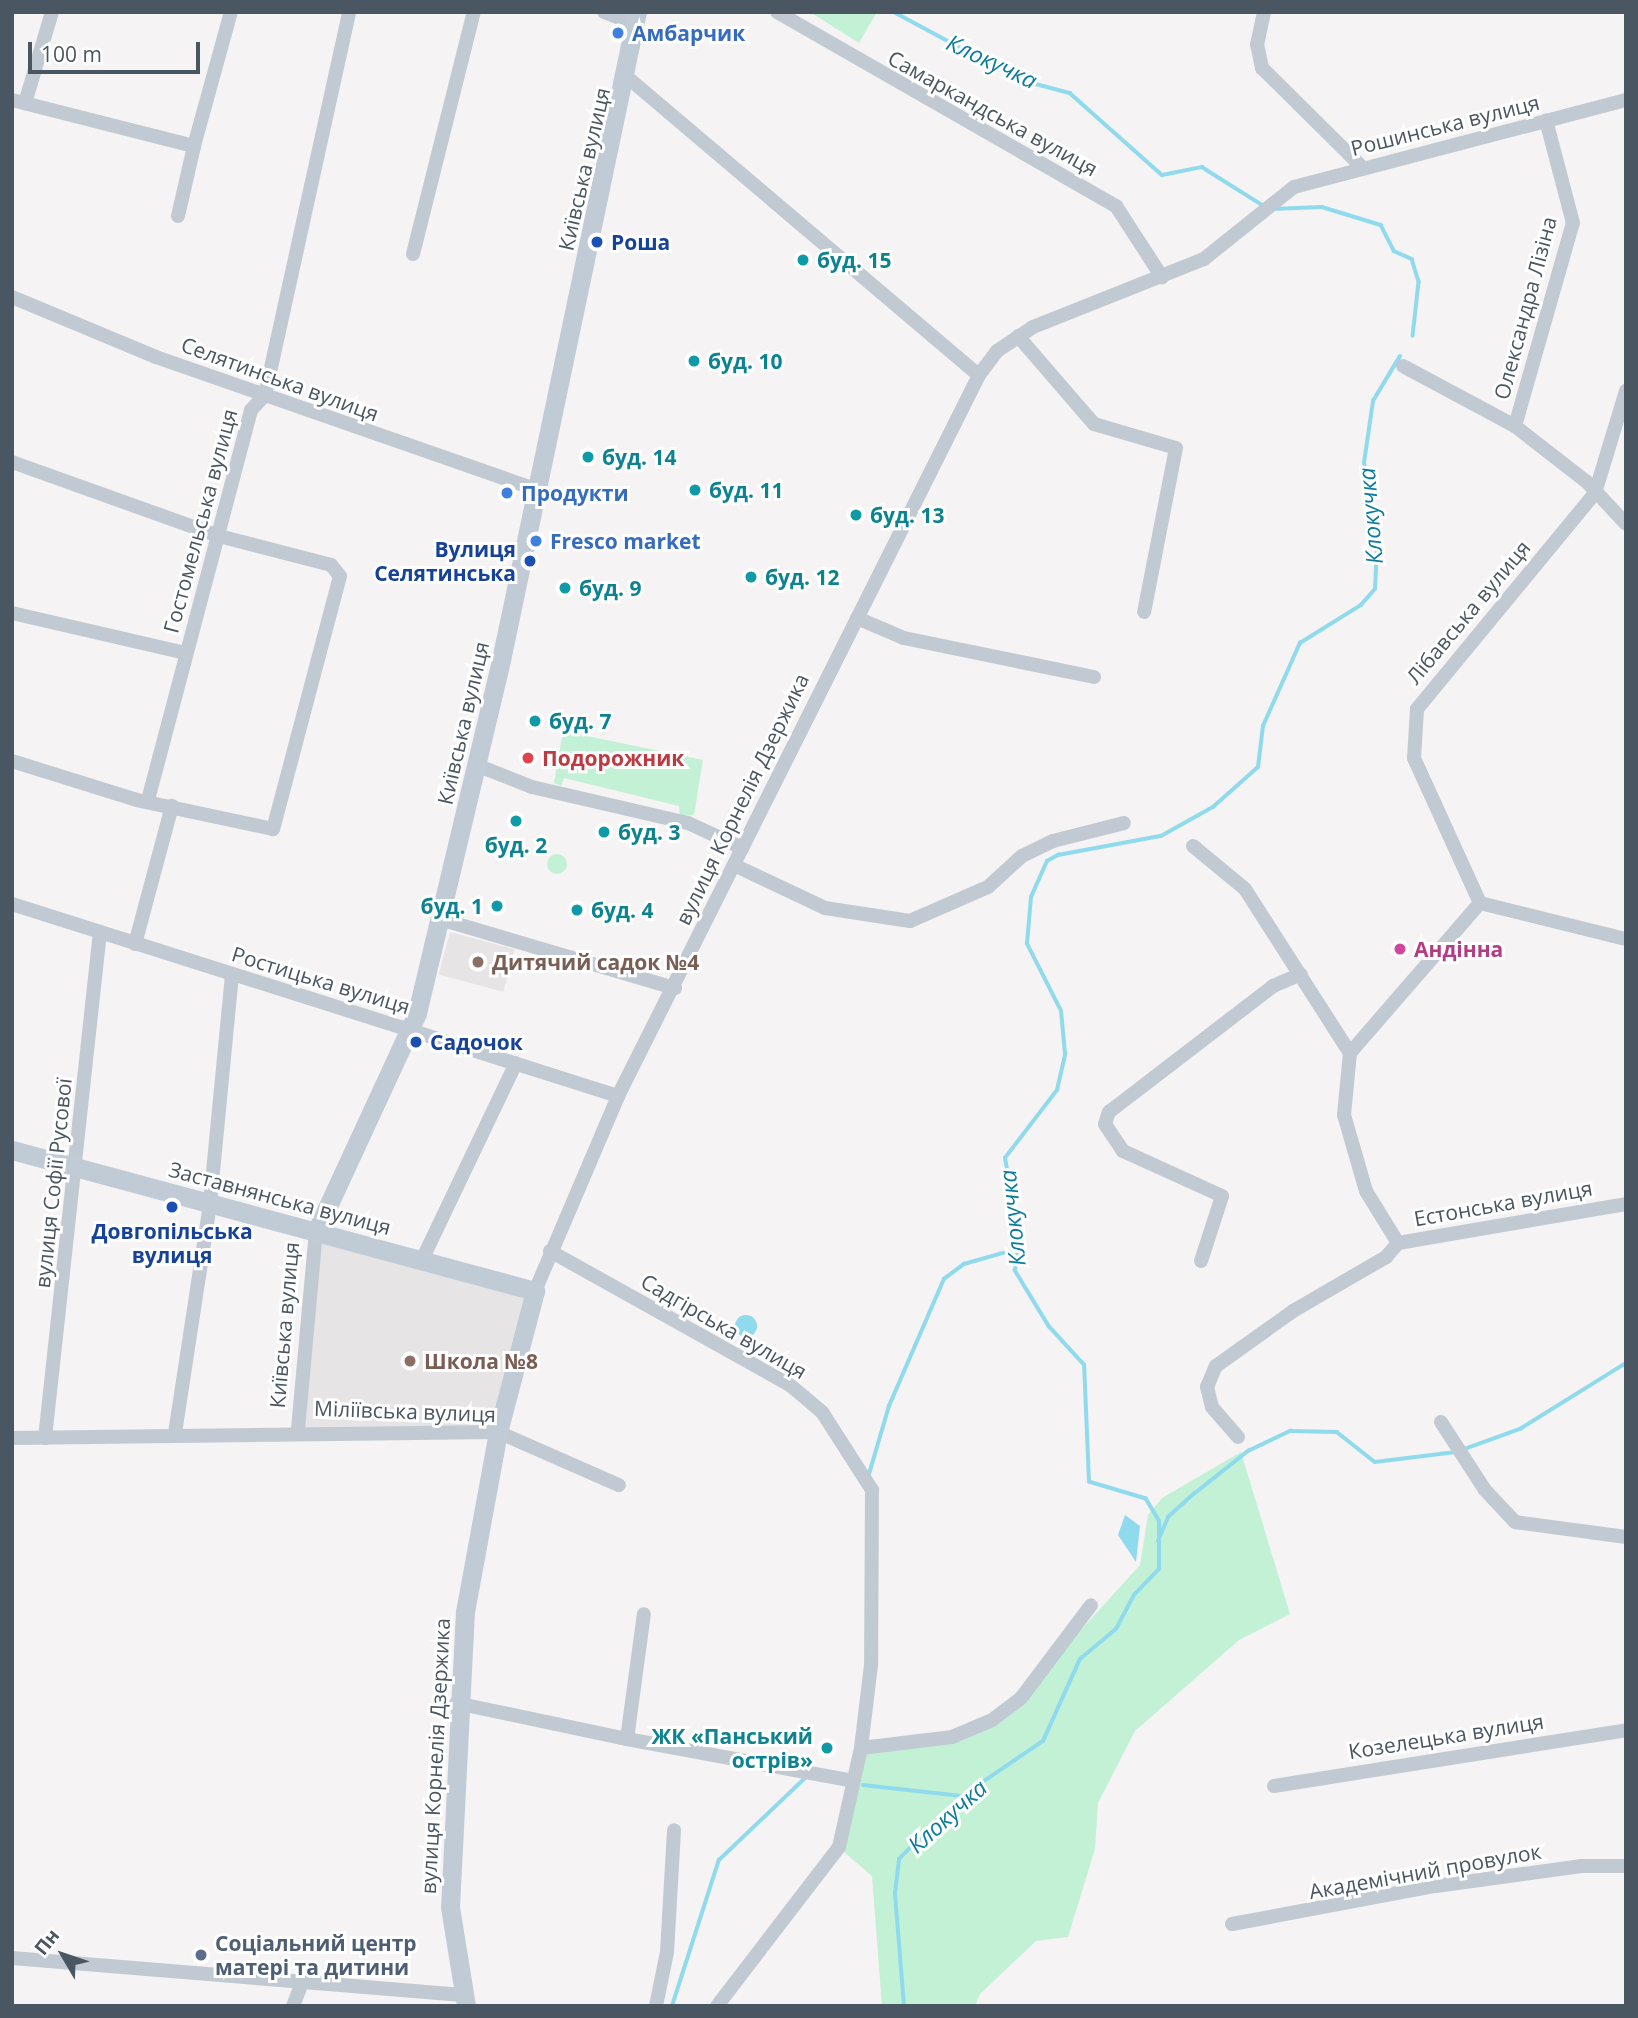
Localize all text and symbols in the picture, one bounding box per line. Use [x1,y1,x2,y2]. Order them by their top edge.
place label: Амбарчик [632,20,745,46]
marker: Амбарчик [610,25,626,41]
scale bar [32,28,203,72]
water label: Клокучка [942,28,1042,94]
text: 100 m [41,40,102,68]
street label: Самаркандська вулиця [884,45,1102,181]
street label: Київська вулиця [553,85,615,253]
street label: Рошинська вулиця [1348,89,1542,161]
street label: Олександра Лізіна [1488,214,1562,402]
place label: Роша [611,229,670,255]
marker: Роша [589,234,605,250]
place label: буд. 15 [817,247,891,273]
marker: буд. 15 [795,252,811,268]
street label: Селятинська вулиця [178,332,382,426]
place label: буд. 10 [708,348,782,374]
marker: буд. 10 [686,353,702,369]
street label: Гостомельська вулиця [158,406,242,636]
place label: буд. 14 [602,444,676,470]
marker: буд. 14 [580,449,596,465]
water label: Клокучка [1352,467,1388,565]
place label: буд. 11 [709,477,783,503]
place label: Продукти [521,480,629,506]
marker: буд. 11 [687,482,703,498]
marker: Продукти [499,485,515,501]
place label: буд. 13 [870,502,944,528]
marker: буд. 13 [848,507,864,523]
place label: Fresco market [550,528,701,554]
marker: Fresco market [528,533,544,549]
street label: Лібавська вулиця [1401,535,1535,689]
place label: Вулиця Селятинська [374,536,516,586]
marker: Вулиця Селятинська [522,553,538,569]
place label: буд. 12 [765,564,839,590]
marker: буд. 12 [743,569,759,585]
place label: буд. 9 [579,575,641,601]
marker: буд. 9 [557,580,573,596]
street label: Київська вулиця [432,639,494,807]
street label: вулиця Корнелія Дзержика [670,669,814,929]
place label: буд. 7 [549,708,611,734]
marker: буд. 7 [527,713,543,729]
place label: Подорожник [542,745,684,771]
marker: Подорожник [520,750,536,766]
marker: буд. 2 [508,813,524,829]
place label: буд. 3 [618,819,680,845]
marker: буд. 3 [596,824,612,840]
place label: буд. 2 [485,832,547,858]
place label: буд. 1 [421,893,483,919]
place label: буд. 4 [591,897,653,923]
marker: буд. 1 [489,898,505,914]
marker: буд. 4 [569,902,585,918]
place label: Андінна [1414,936,1503,962]
street label: Ростицька вулиця [229,941,413,1019]
marker: Андінна [1392,941,1408,957]
place label: Дитячий садок №4 [492,949,699,975]
marker: Дитячий садок №4 [470,954,486,970]
place label: Садочок [430,1029,523,1055]
marker: Садочок [408,1034,424,1050]
street label: вулиця Софії Русової [29,1077,77,1289]
street label: Заставнянська вулиця [166,1156,394,1240]
water label: Клокучка [993,1168,1031,1268]
street label: Естонська вулиця [1412,1175,1594,1231]
marker: Довгопільська вулиця [164,1199,180,1215]
place label: Довгопільська вулиця [91,1218,253,1268]
street label: Київська вулиця [264,1241,304,1409]
street label: Садгірська вулиця [637,1268,811,1384]
place label: Школа №8 [424,1348,538,1374]
marker: Школа №8 [402,1353,418,1369]
street label: Міліївська вулиця [314,1395,496,1427]
street label: вулиця Корнелія Дзержика [415,1617,455,1895]
street label: Козелецька вулиця [1347,1708,1545,1764]
place label: ЖК «Панський острів» [652,1723,813,1773]
marker: ЖК «Панський острів» [819,1740,835,1756]
water label: Клокучка [902,1773,992,1859]
street label: Академічний провулок [1307,1838,1543,1904]
north arrow [28,1920,98,1990]
text: Пн [28,1923,65,1960]
place label: Соціальний центр матері та дитини [215,1930,417,1980]
marker: Соціальний центр матері та дитини [193,1947,209,1963]

